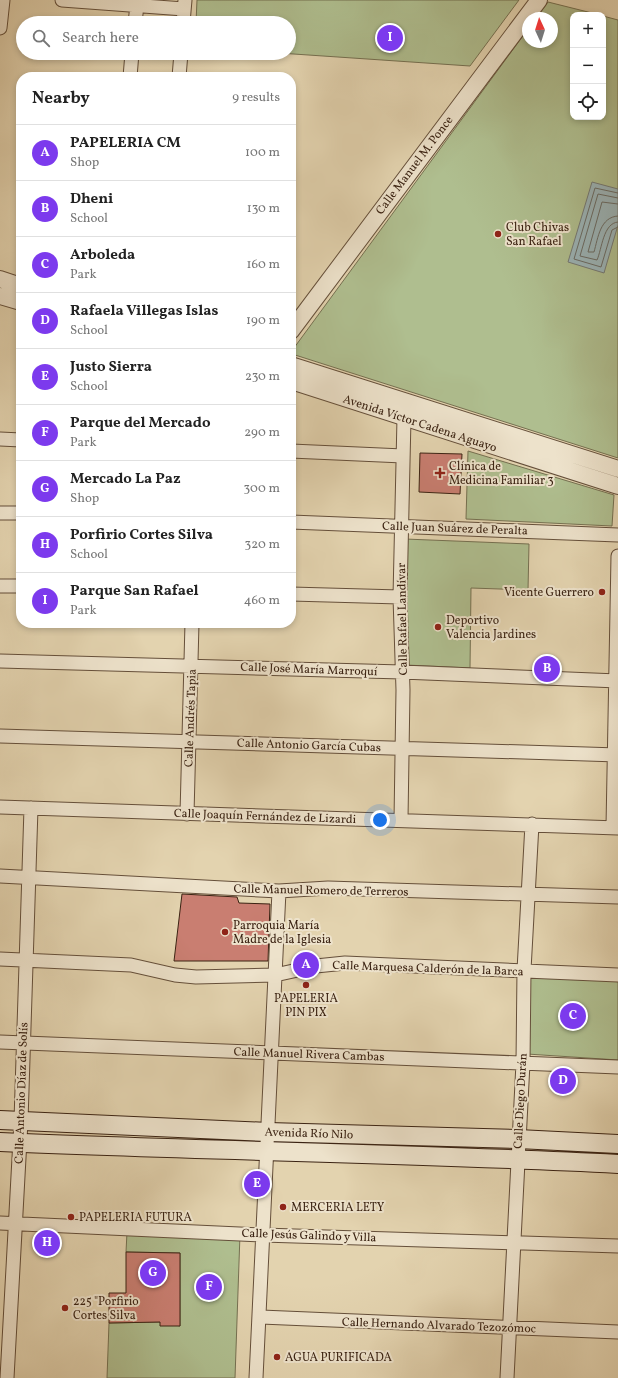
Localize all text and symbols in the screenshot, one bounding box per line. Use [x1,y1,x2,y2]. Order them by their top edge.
north arrow [522,12,558,48]
map controls [570,12,606,120]
button: + [570,12,606,48]
search box [16,16,296,60]
pin: I [377,23,403,53]
icon: search [30,27,52,49]
text: Search here [62,28,139,49]
button: − [570,48,606,84]
button: locate [570,84,606,120]
text: Nearby [32,87,90,110]
text: 9 results [232,89,280,107]
street label: Calle Manuel M. Ponce [372,113,457,218]
text: PAPELERIA CM [70,133,181,154]
text: A [40,144,50,162]
text: 100 m [245,144,280,162]
text: Shop [70,154,99,172]
text: Dheni [70,189,113,210]
text: B [41,200,49,218]
text: 130 m [247,200,280,218]
text: School [70,210,108,228]
place label: Club Chivas San Rafael [506,220,569,250]
marker: Club Chivas San Rafael [493,229,503,239]
text: Arboleda [70,245,135,266]
text: C [41,256,49,274]
text: 160 m [246,256,280,274]
text: Park [70,266,97,284]
text: Rafaela Villegas Islas [70,301,219,322]
text: D [40,312,50,330]
text: 190 m [246,312,280,330]
text: School [70,322,108,340]
text: Justo Sierra [70,357,152,378]
text: E [41,368,49,386]
text: 230 m [245,368,280,386]
text: School [70,378,108,396]
street label: Avenida Víctor Cadena Aguayo [341,391,499,456]
text: Parque del Mercado [70,413,211,434]
text: F [41,424,49,442]
text: 290 m [244,424,280,442]
text: Park [70,434,97,452]
place label: Clínica de Medicina Familiar 3 [449,459,554,489]
marker: Clínica de Medicina Familiar 3 [434,467,446,479]
text: Mercado La Paz [70,469,181,490]
text: G [40,480,50,498]
text: 300 m [244,480,280,498]
text: Shop [70,490,99,508]
street label: Calle Juan Suárez de Peralta [382,518,528,540]
text: Porfirio Cortes Silva [70,525,213,546]
text: H [40,536,50,554]
text: 320 m [245,536,280,554]
text: School [70,546,108,564]
street label: Calle Rafael Landívar [394,563,412,675]
text: Parque San Rafael [70,581,199,602]
place label: Vicente Guerrero [504,585,594,601]
marker: Vicente Guerrero [597,587,607,597]
text: I [43,592,47,610]
text: 460 m [244,592,280,610]
text: Park [70,602,97,620]
place label: Deportivo Valencia Jardines [446,613,536,643]
marker: Deportivo Valencia Jardines [433,622,443,632]
pin: B [534,654,560,684]
street label: Calle José María Marroquí [240,660,378,680]
street label: Calle Andrés Tapia [181,669,201,767]
street label: Calle Antonio García Cubas [237,735,381,757]
street label: Calle Joaquín Fernández de Lizardi [173,806,357,828]
your location [370,810,390,830]
street label: Calle Manuel Romero de Terreros [233,881,409,901]
place label: Parroquia María Madre de la Iglesia [233,918,331,948]
marker: Parroquia María Madre de la Iglesia [220,927,230,937]
pin: A [293,950,319,980]
street label: Calle Marquesa Calderón de la Barca [332,958,524,980]
marker: PAPELERIA PIN PIX [301,980,311,990]
place label: PAPELERIA PIN PIX [274,991,338,1021]
pin: C [560,1001,586,1031]
street label: Calle Antonio Díaz de Solís [12,1022,32,1164]
street label: Calle Manuel Rivera Cambas [233,1044,385,1066]
street label: Calle Diego Durán [511,1053,531,1149]
pin: D [550,1066,576,1096]
street label: Avenida Río Nilo [264,1124,354,1144]
pin: E [244,1169,270,1199]
place label: MERCERIA LETY [291,1200,385,1216]
marker: MERCERIA LETY [278,1202,288,1212]
place label: PAPELERIA FUTURA [79,1210,192,1226]
marker: PAPELERIA FUTURA [66,1212,76,1222]
street label: Calle Jesús Galindo y Villa [241,1226,377,1246]
pin: H [34,1228,60,1258]
pin: G [140,1258,166,1288]
pin: F [196,1272,222,1302]
place label: 225 "Porfirio Cortes Silva [73,1294,139,1324]
marker: 225 "Porfirio Cortes Silva [60,1303,70,1313]
street label: Calle Hernando Alvarado Tezozómoc [342,1315,536,1337]
place label: AGUA PURIFICADA [285,1350,393,1366]
marker: AGUA PURIFICADA [272,1352,282,1362]

